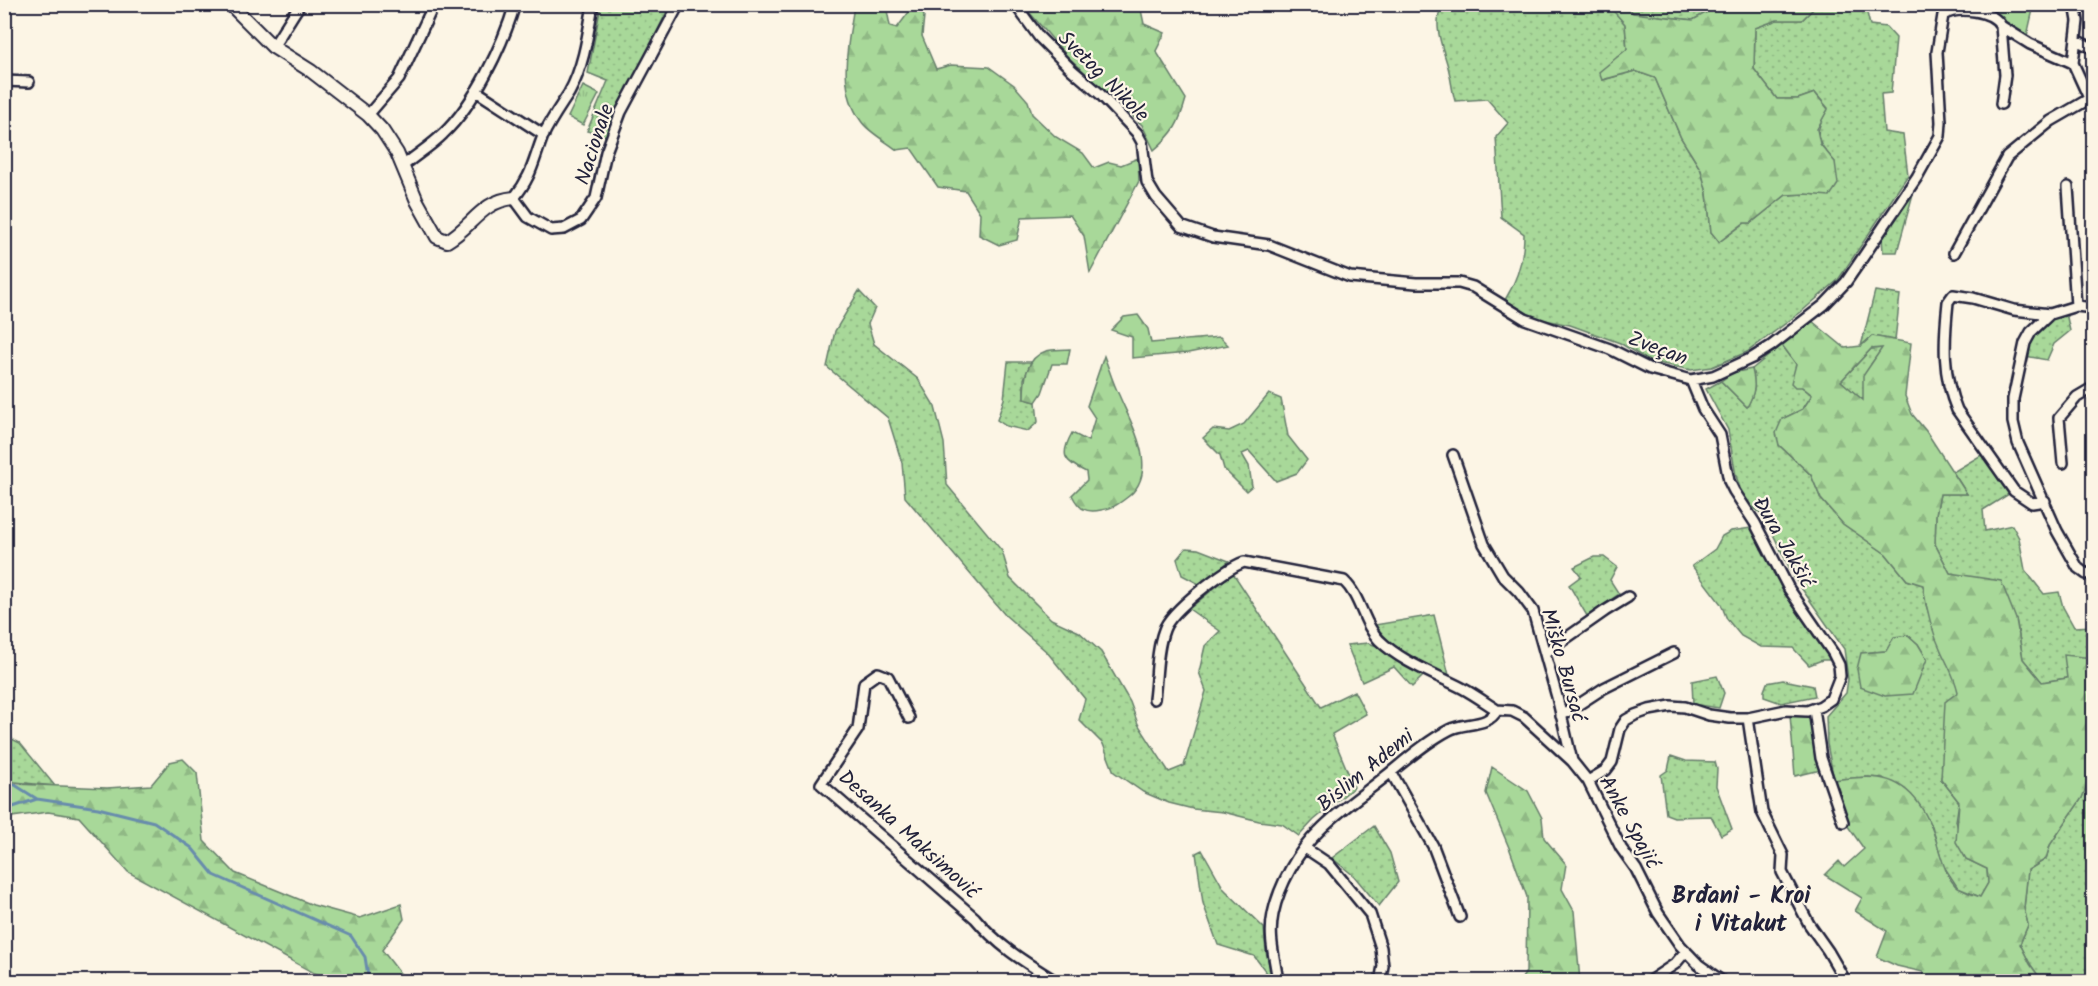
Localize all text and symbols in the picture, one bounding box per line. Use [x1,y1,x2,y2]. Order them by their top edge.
street label: Svetog Nikole [1049,23,1157,131]
street label: Nacionale [567,99,624,189]
street label: Zveçan [1623,323,1692,376]
street label: Ðura Jakšić [1743,491,1823,596]
street label: Miško Bursać [1531,605,1595,728]
street label: Bislim Ademi [1310,721,1423,821]
street label: Desanka Maksimović [830,762,987,909]
street label: Anke Spajić [1589,770,1669,877]
district label: Brđani - Kroi i Vitakut [1671,877,1811,944]

